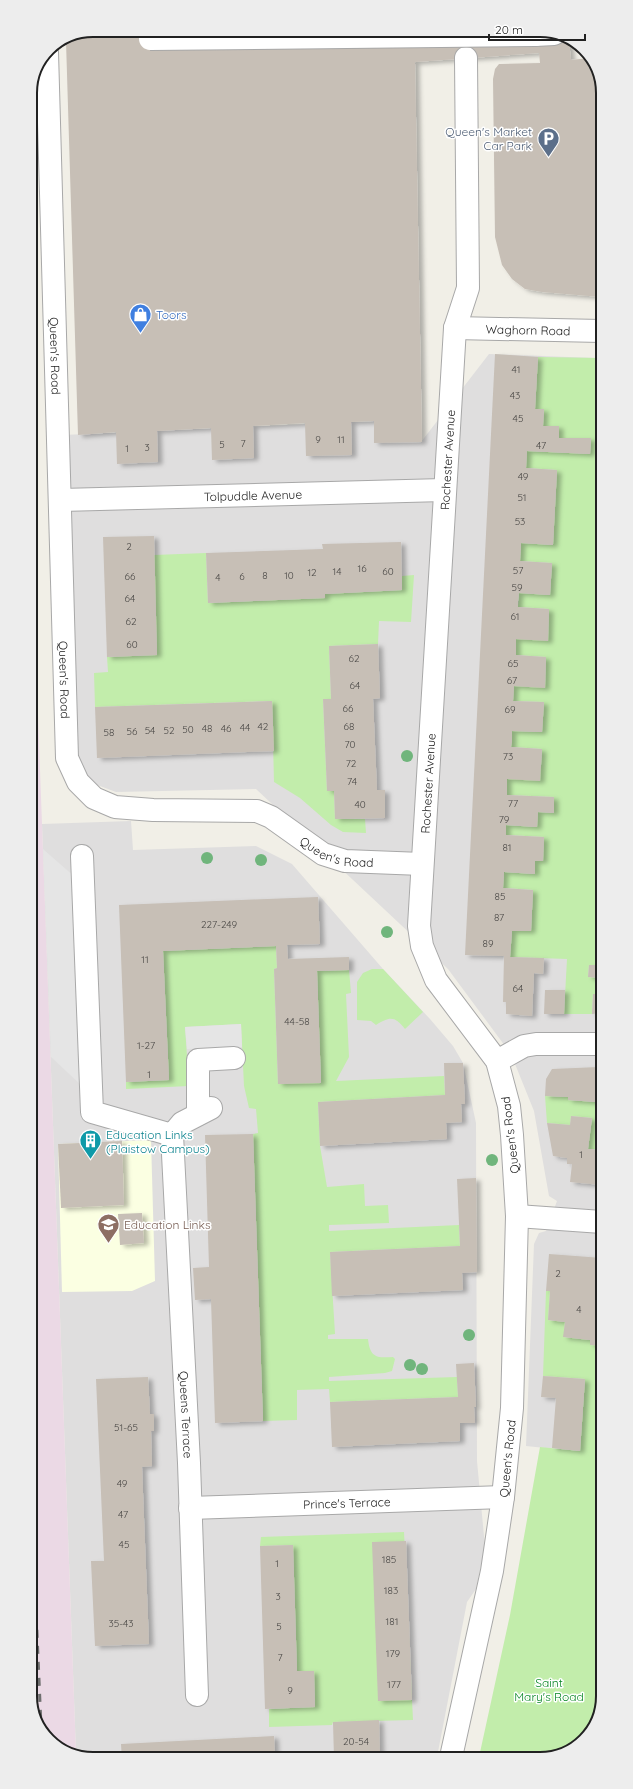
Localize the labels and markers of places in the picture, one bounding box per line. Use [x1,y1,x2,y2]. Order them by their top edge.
place label: Queen's Market Car Park [445,124,532,153]
parking icon: Queen's Market Car Park [535,125,561,158]
shop icon: Toors [127,301,153,334]
place label: Toors [156,307,187,322]
place label: Education Links (Plaistow Campus) [106,1127,210,1156]
building icon: Education Links (Plaistow Campus) [78,1128,104,1161]
school or university icon: Education Links [95,1211,121,1244]
place label: Education Links [124,1217,211,1232]

